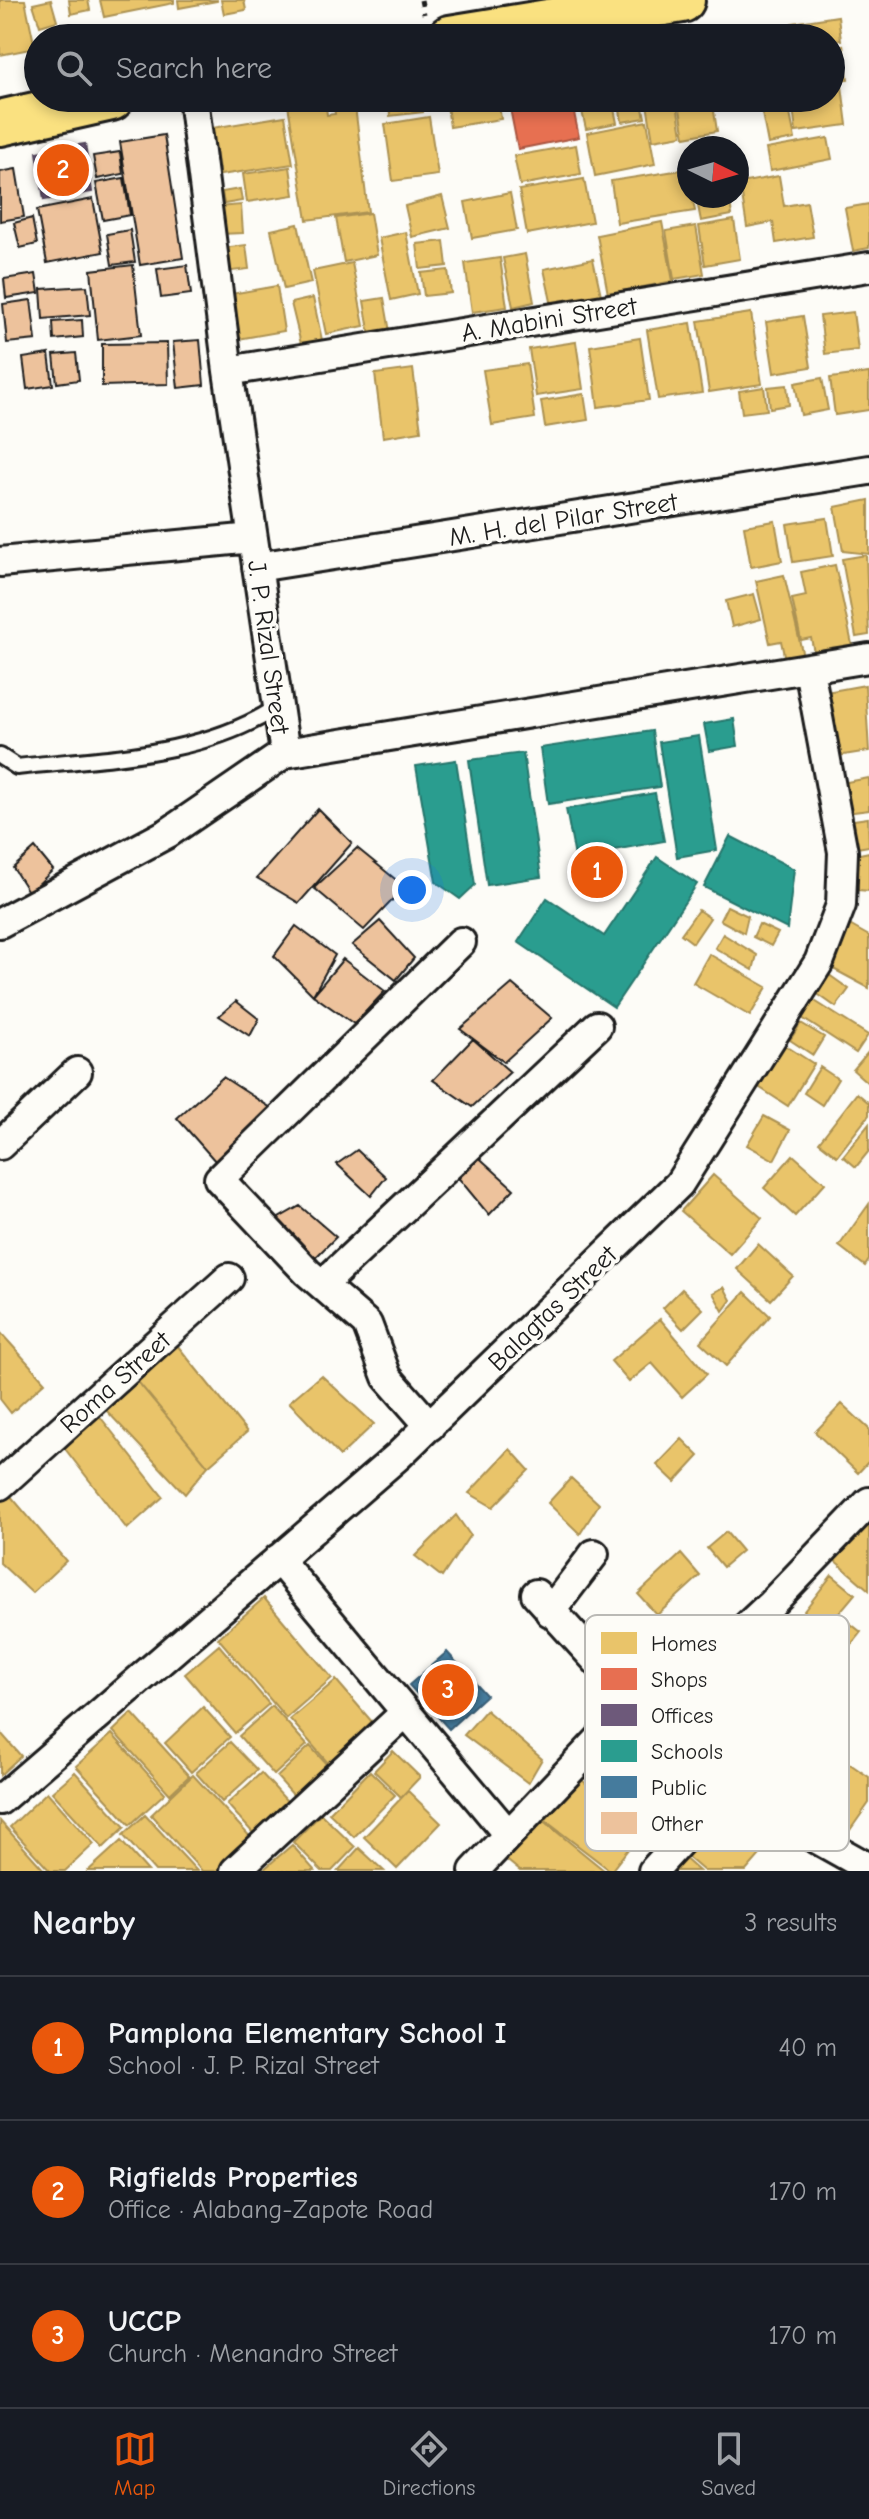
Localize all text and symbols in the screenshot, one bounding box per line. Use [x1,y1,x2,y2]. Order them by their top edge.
search box [24,24,845,112]
icon: search [52,46,96,90]
text: Search here [116,51,272,86]
north arrow [677,136,749,208]
pin: 2 [37,140,89,200]
street label: A. Mabini Street [459,291,640,349]
street label: M. H. del Pilar Street [447,487,681,553]
street label: J. P. Rizal Street [241,558,295,737]
pin: 1 [571,842,623,902]
your location [392,870,432,910]
street label: Balagtas Street [482,1239,624,1378]
street label: Roma Street [54,1325,178,1440]
legend [585,1615,849,1851]
text: Homes [651,1631,717,1657]
pin: 3 [422,1660,474,1720]
text: Shops [651,1667,707,1693]
text: Offices [651,1703,713,1729]
text: Schools [651,1739,723,1765]
text: Public [651,1775,707,1801]
text: Other [651,1811,703,1837]
text: Nearby [32,1903,135,1943]
text: 3 results [744,1908,837,1938]
text: Pamplona Elementary School I [108,2016,507,2051]
text: 1 [53,2033,63,2063]
text: 40 m [778,2033,837,2063]
text: School · J. P. Rizal Street [108,2051,379,2081]
text: Rigfields Properties [108,2160,358,2195]
text: 2 [52,2177,64,2207]
text: 170 m [768,2177,837,2207]
text: Office · Alabang-Zapote Road [108,2195,433,2225]
text: UCCP [108,2304,181,2339]
text: 3 [52,2321,64,2351]
text: 170 m [768,2321,837,2351]
text: Church · Menandro Street [108,2339,397,2369]
tab: Map [113,2427,157,2501]
tab: Directions [383,2427,476,2501]
tab: Saved [701,2427,756,2501]

